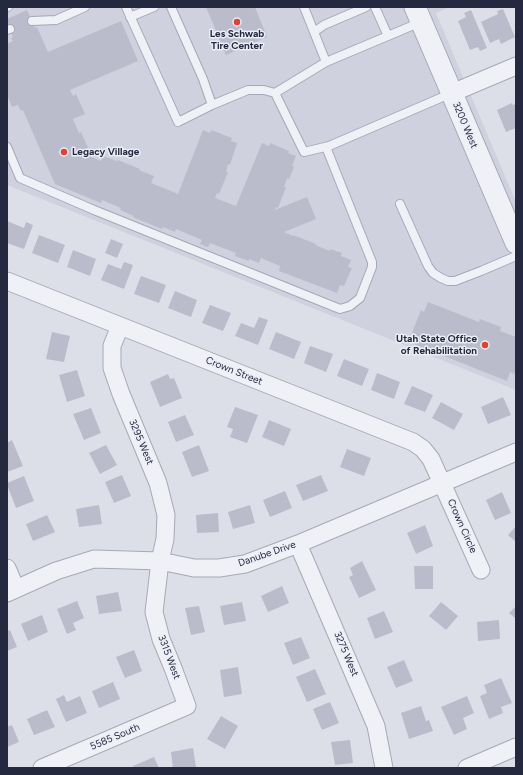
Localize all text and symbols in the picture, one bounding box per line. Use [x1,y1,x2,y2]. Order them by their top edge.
marker: Les Schwab Tire Center [232,17,242,27]
place label: Les Schwab Tire Center [210,28,264,52]
street label: 3200 West [450,100,480,150]
place label: Legacy Village [72,146,139,158]
marker: Legacy Village [59,147,69,157]
place label: Utah State Office of Rehabilitation [396,333,477,356]
marker: Utah State Office of Rehabilitation [480,340,490,350]
street label: Crown Street [204,354,264,388]
street label: 3295 West [126,418,156,466]
street label: Crown Circle [445,497,479,555]
street label: Danube Drive [237,539,297,569]
street label: 3275 West [331,630,361,678]
street label: 3315 West [155,633,183,681]
street label: 5585 South [88,721,142,753]

